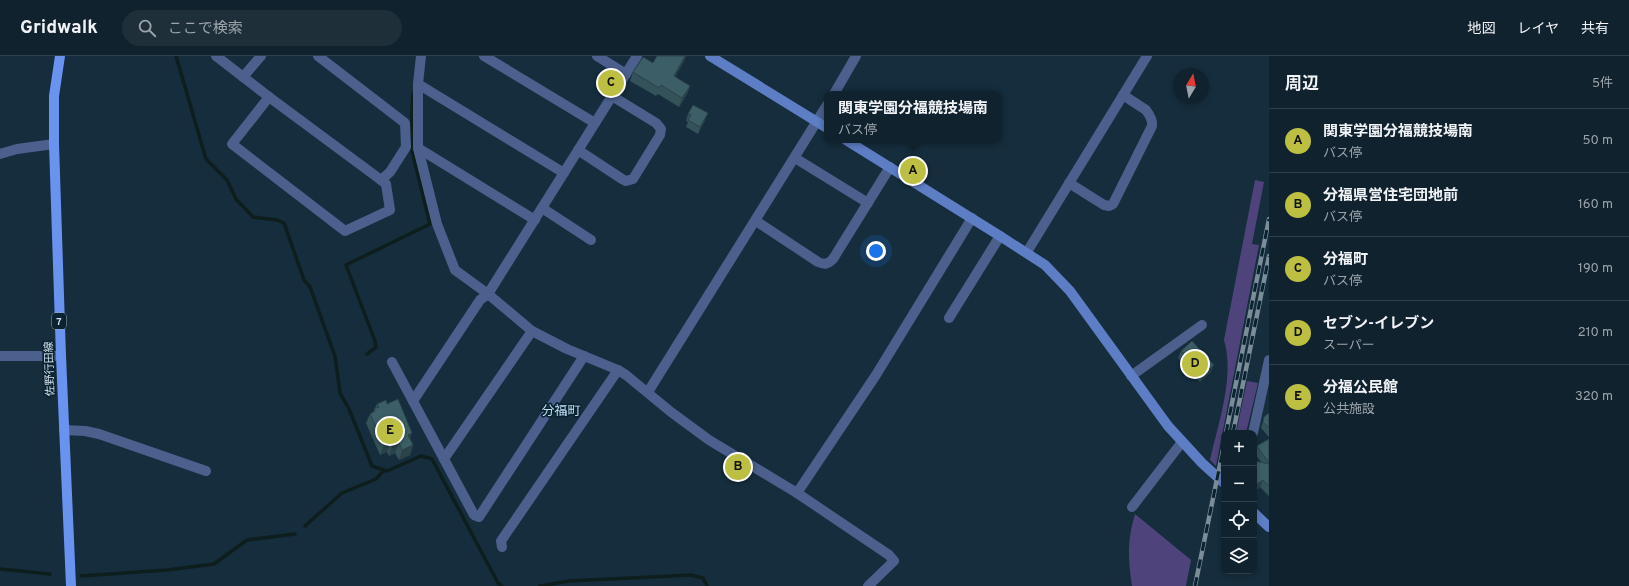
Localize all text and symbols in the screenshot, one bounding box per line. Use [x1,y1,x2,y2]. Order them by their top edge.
search box [122,10,402,46]
text: Gridwalk [20,16,98,40]
icon: search [136,17,158,39]
text: ここで検索 [168,20,243,39]
text: 地図 [1467,21,1495,38]
text: レイヤ [1517,21,1559,38]
text: 共有 [1581,21,1609,38]
pin: C [598,68,624,98]
north arrow [1173,68,1209,104]
text: 周辺 [1285,74,1319,96]
text: 5件 [1592,76,1613,92]
popup [824,91,1002,143]
text: 関東学園分福競技場南 [838,100,988,119]
text: バス停 [838,123,877,139]
text: 関東学園分福競技場南 [1323,123,1473,142]
text: A [1293,133,1303,149]
text: 50 m [1583,133,1613,149]
text: バス停 [1323,146,1362,162]
pin: A [900,156,926,186]
text: 分福県営住宅団地前 [1323,187,1458,206]
text: B [1294,197,1302,213]
text: 160 m [1578,197,1613,213]
text: バス停 [1323,210,1362,226]
your location [866,241,886,261]
text: 分福町 [1323,251,1368,270]
text: C [1294,261,1302,277]
text: 190 m [1578,261,1613,277]
text: バス停 [1323,274,1362,290]
road number: 7 [52,313,66,329]
text: セブン-イレブン [1323,315,1434,334]
text: D [1293,325,1303,341]
text: 210 m [1578,325,1613,341]
text: スーパー [1323,338,1375,354]
street label: 佐野行田線 [42,341,58,397]
pin: D [1182,349,1208,379]
text: 分福公民館 [1323,379,1398,398]
text: E [1294,389,1302,405]
text: 320 m [1575,389,1613,405]
text: 公共施設 [1323,402,1375,418]
district label: 分福町 [541,404,581,420]
pin: E [377,416,403,446]
map controls [1221,430,1257,574]
button: + [1221,430,1257,466]
pin: B [725,452,751,482]
button: − [1221,466,1257,502]
button: locate [1221,502,1257,538]
button: layers [1221,538,1257,574]

